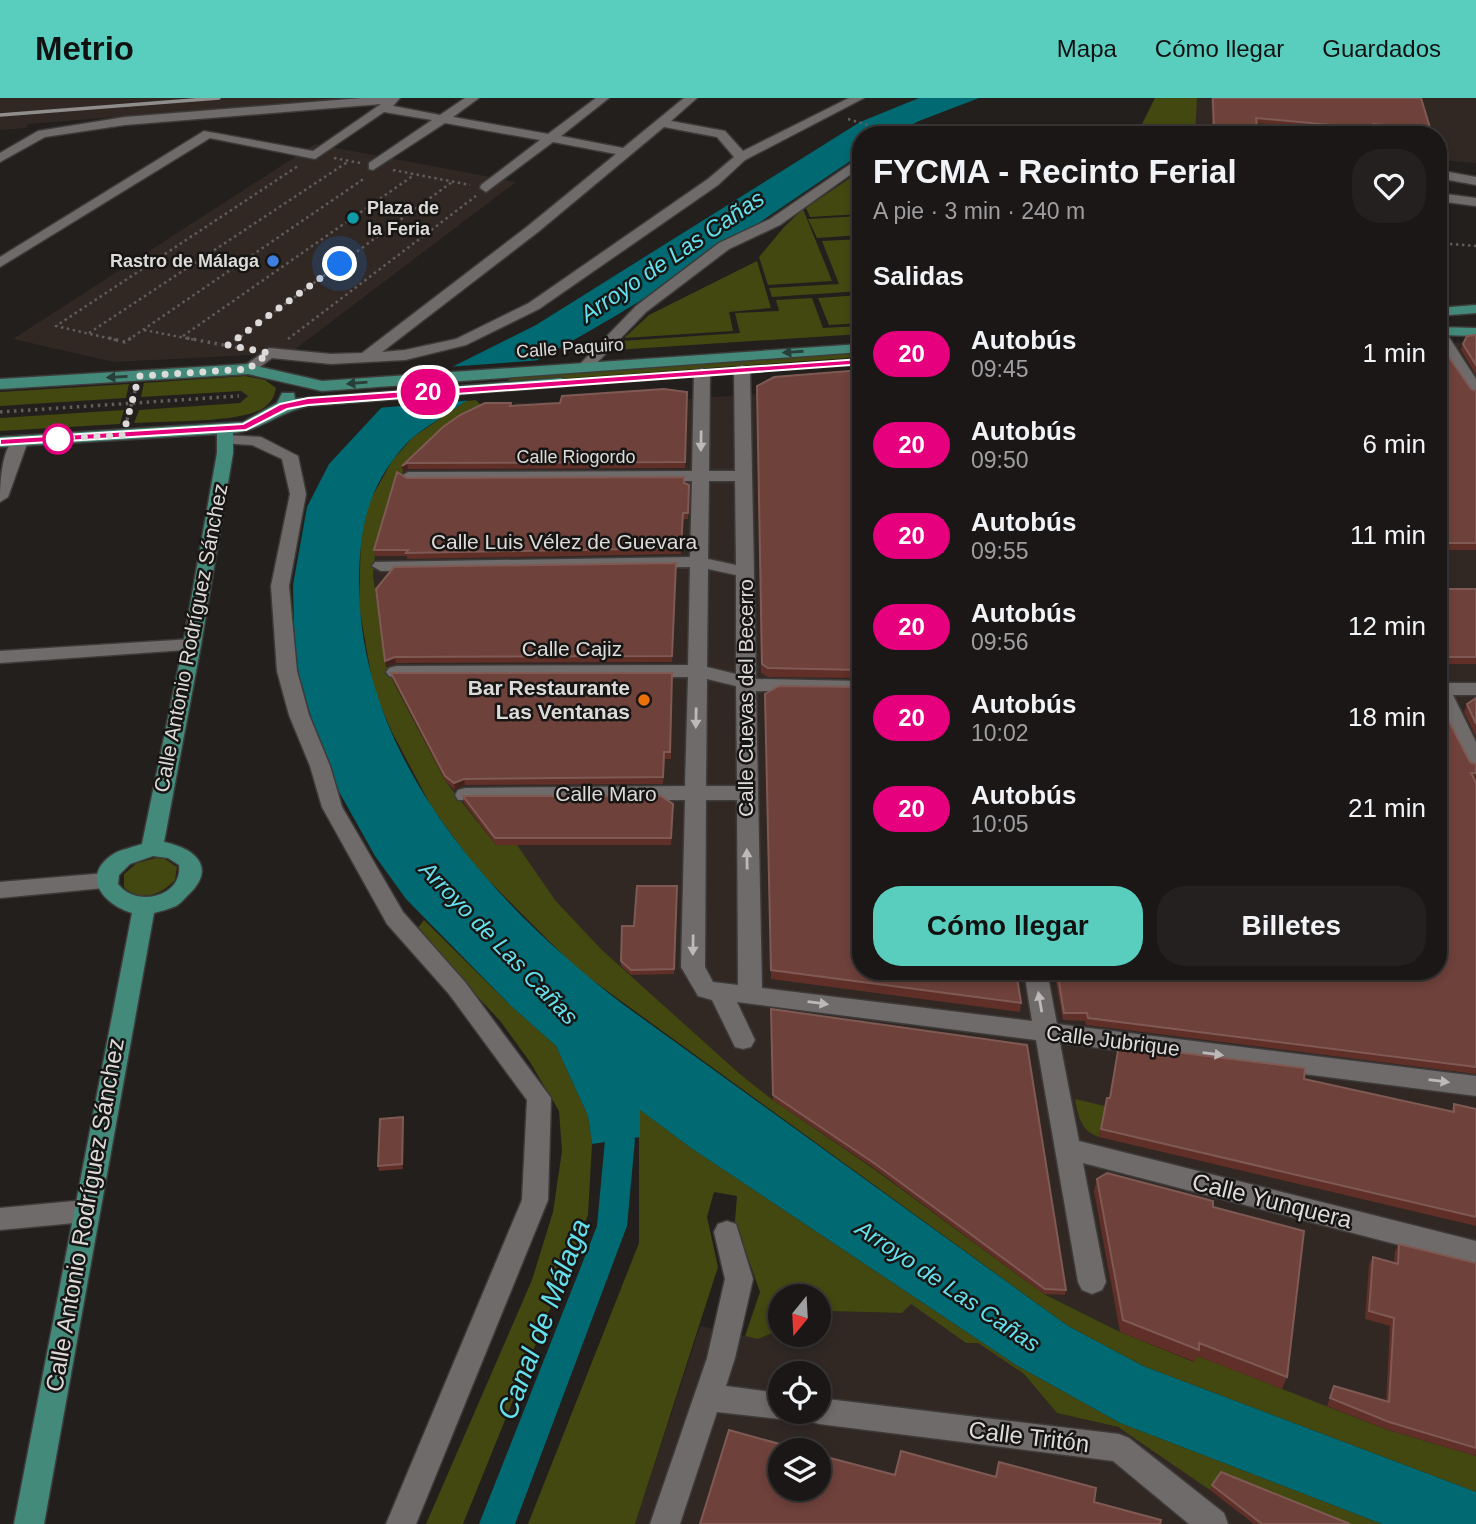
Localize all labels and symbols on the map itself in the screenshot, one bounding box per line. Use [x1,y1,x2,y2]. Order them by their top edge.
water label: Arroyo de Las Cañas [574,185,769,328]
place label: Plaza de la Feria [367,198,439,239]
marker: Plaza de la Feria [345,210,361,226]
your location [322,246,357,281]
place label: Rastro de Málaga [110,251,260,271]
marker: Rastro de Málaga [265,253,281,269]
street label: Calle Paquiro [515,334,625,362]
one-way arrow [782,347,804,358]
line badge: 20 [396,369,460,415]
one-way arrow [106,372,128,383]
one-way arrow [346,378,368,389]
unlabelled marker [43,424,73,454]
one-way arrow [695,430,707,452]
street label: Calle Riogordo [516,447,636,467]
street label: Calle Antonio Rodríguez Sánchez [149,482,232,794]
street label: Calle Luis Vélez de Guevara [431,530,697,553]
street label: Calle Cuevas del Becerro [734,579,757,817]
street label: Calle Cajiz [522,637,622,660]
place label: Bar Restaurante Las Ventanas [468,676,630,723]
marker: Bar Restaurante Las Ventanas [636,692,652,708]
one-way arrow [690,707,702,729]
street label: Calle Maro [555,782,657,805]
one-way arrow [742,848,753,870]
water label: Arroyo de Las Cañas [413,855,584,1030]
one-way arrow [687,934,699,956]
one-way arrow [1035,991,1046,1013]
one-way arrow [807,998,829,1009]
street label: Calle Jubrique [1045,1021,1181,1060]
street label: Calle Antonio Rodríguez Sánchez [40,1036,129,1394]
one-way arrow [1202,1048,1224,1059]
one-way arrow [1428,1076,1450,1087]
street label: Calle Yunquera [1189,1168,1355,1234]
water label: Arroyo de Las Cañas [850,1214,1045,1357]
water label: Canal de Málaga [491,1215,596,1424]
north arrow [768,1284,831,1348]
street label: Calle Tritón [967,1416,1091,1457]

